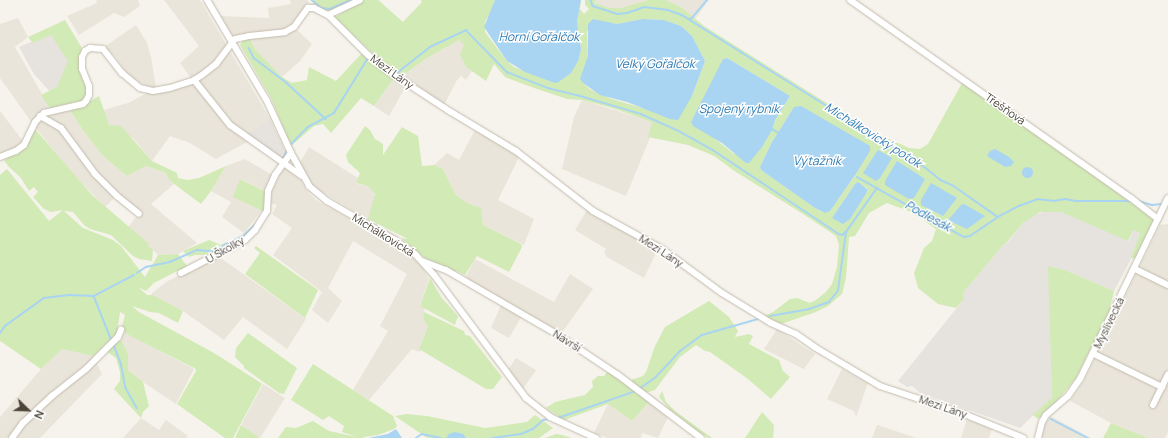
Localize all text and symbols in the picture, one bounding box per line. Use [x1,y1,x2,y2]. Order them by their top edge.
water label: Horní Gořalčok [499,30,579,44]
street label: Mezi Lány [368,52,416,92]
water label: Velký Gořalčok [615,57,695,71]
street label: Třešňová [982,90,1028,128]
water label: Michálkovický potok [822,100,924,170]
water label: Spojený rybník [699,102,779,116]
water label: Výtažník [793,154,841,168]
water label: Podlesák [903,198,953,234]
street label: Michálkovická [350,211,416,259]
street label: Mezi Lány [636,232,686,270]
street label: U Školky [203,234,247,266]
street label: Myslivecká [1091,295,1127,351]
street label: Návrší [550,327,584,355]
north arrow [8,390,48,430]
street label: Mezi Lány [917,393,969,421]
text: N [31,408,48,421]

